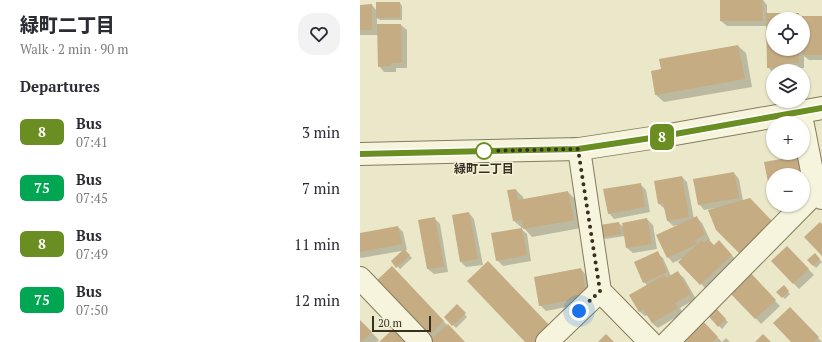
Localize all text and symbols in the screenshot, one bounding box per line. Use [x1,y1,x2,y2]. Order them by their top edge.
text: 緑町二丁目 [20,12,115,37]
map controls [766,12,810,212]
button: locate [766,12,810,56]
button: heart [298,13,340,55]
text: Walk · 2 min · 90 m [20,40,129,58]
button: layers [766,64,810,108]
text: Departures [20,76,100,96]
text: Bus [76,113,102,133]
button: + [766,116,810,160]
text: 8 [38,122,46,141]
text: 3 min [302,122,340,142]
line badge: 8 [649,124,675,150]
text: 8 [658,127,666,146]
text: 07:41 [76,133,108,151]
marker: 緑町二丁目 [475,142,493,160]
place label: 緑町二丁目 [454,161,514,176]
button: − [766,168,810,212]
text: Bus [76,169,102,189]
text: 75 [34,178,50,197]
text: 7 min [302,178,340,198]
text: 07:45 [76,189,108,207]
text: Bus [76,225,102,245]
text: 8 [38,234,46,253]
text: 11 min [294,234,340,254]
text: 07:49 [76,245,108,263]
text: Bus [76,281,102,301]
text: 75 [34,290,50,309]
text: 12 min [294,290,340,310]
text: 07:50 [76,301,108,319]
your location [569,301,589,321]
scale bar [372,314,431,333]
text: 20 m [378,316,402,330]

